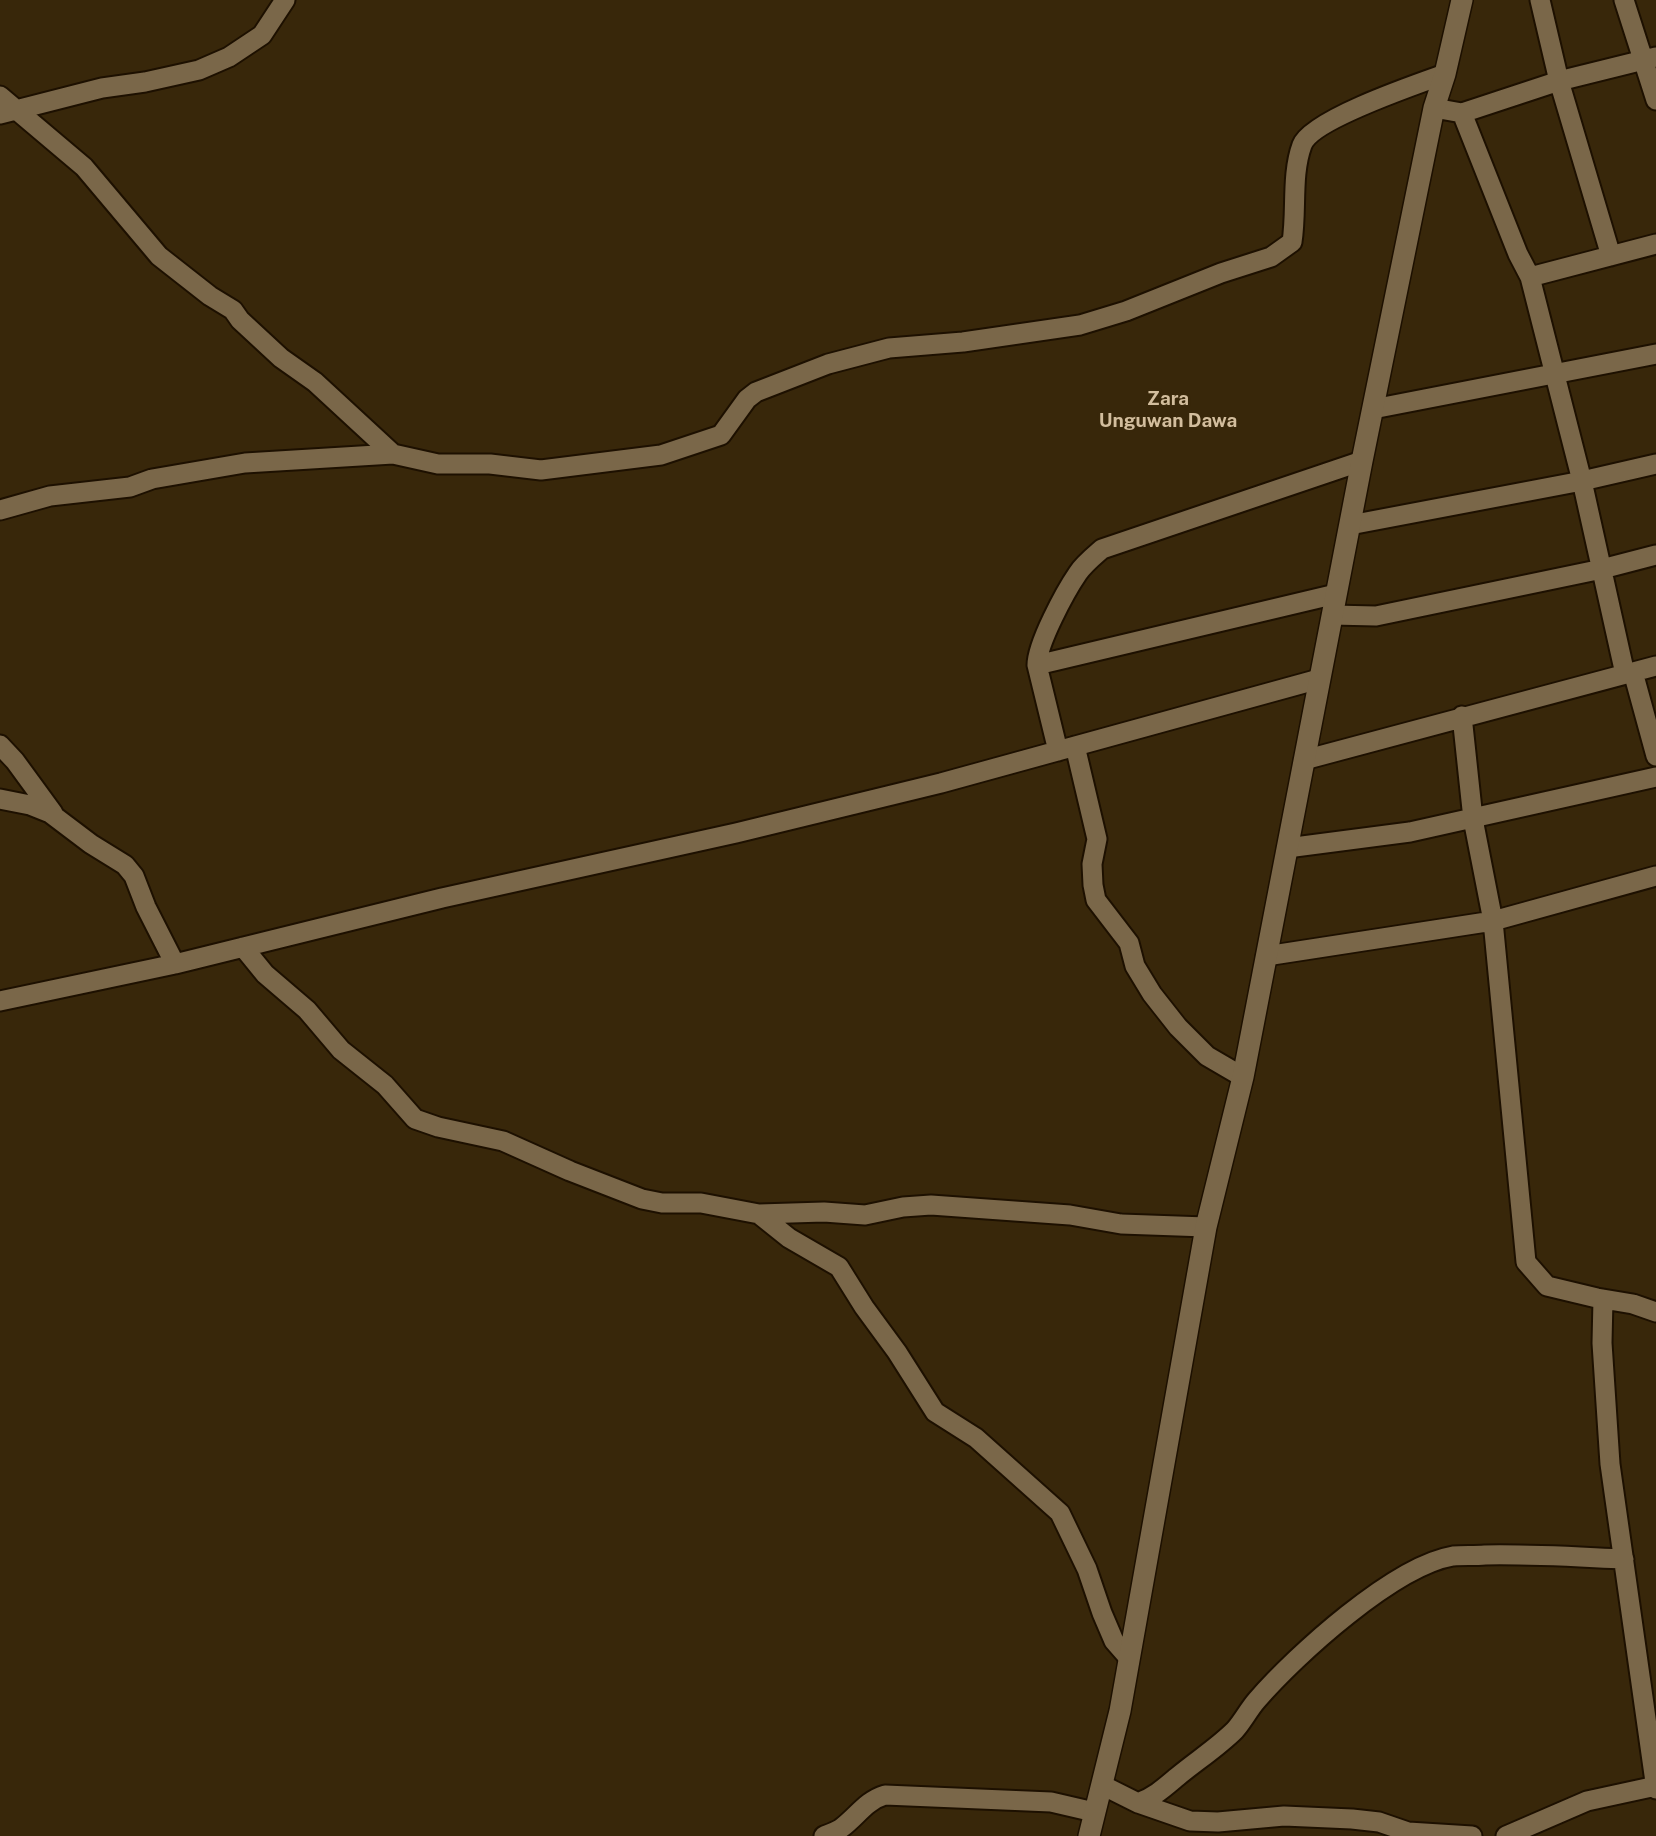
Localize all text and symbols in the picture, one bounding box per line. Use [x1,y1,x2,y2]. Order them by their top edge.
district label: Zara Unguwan Dawa [1099,388,1237,432]

